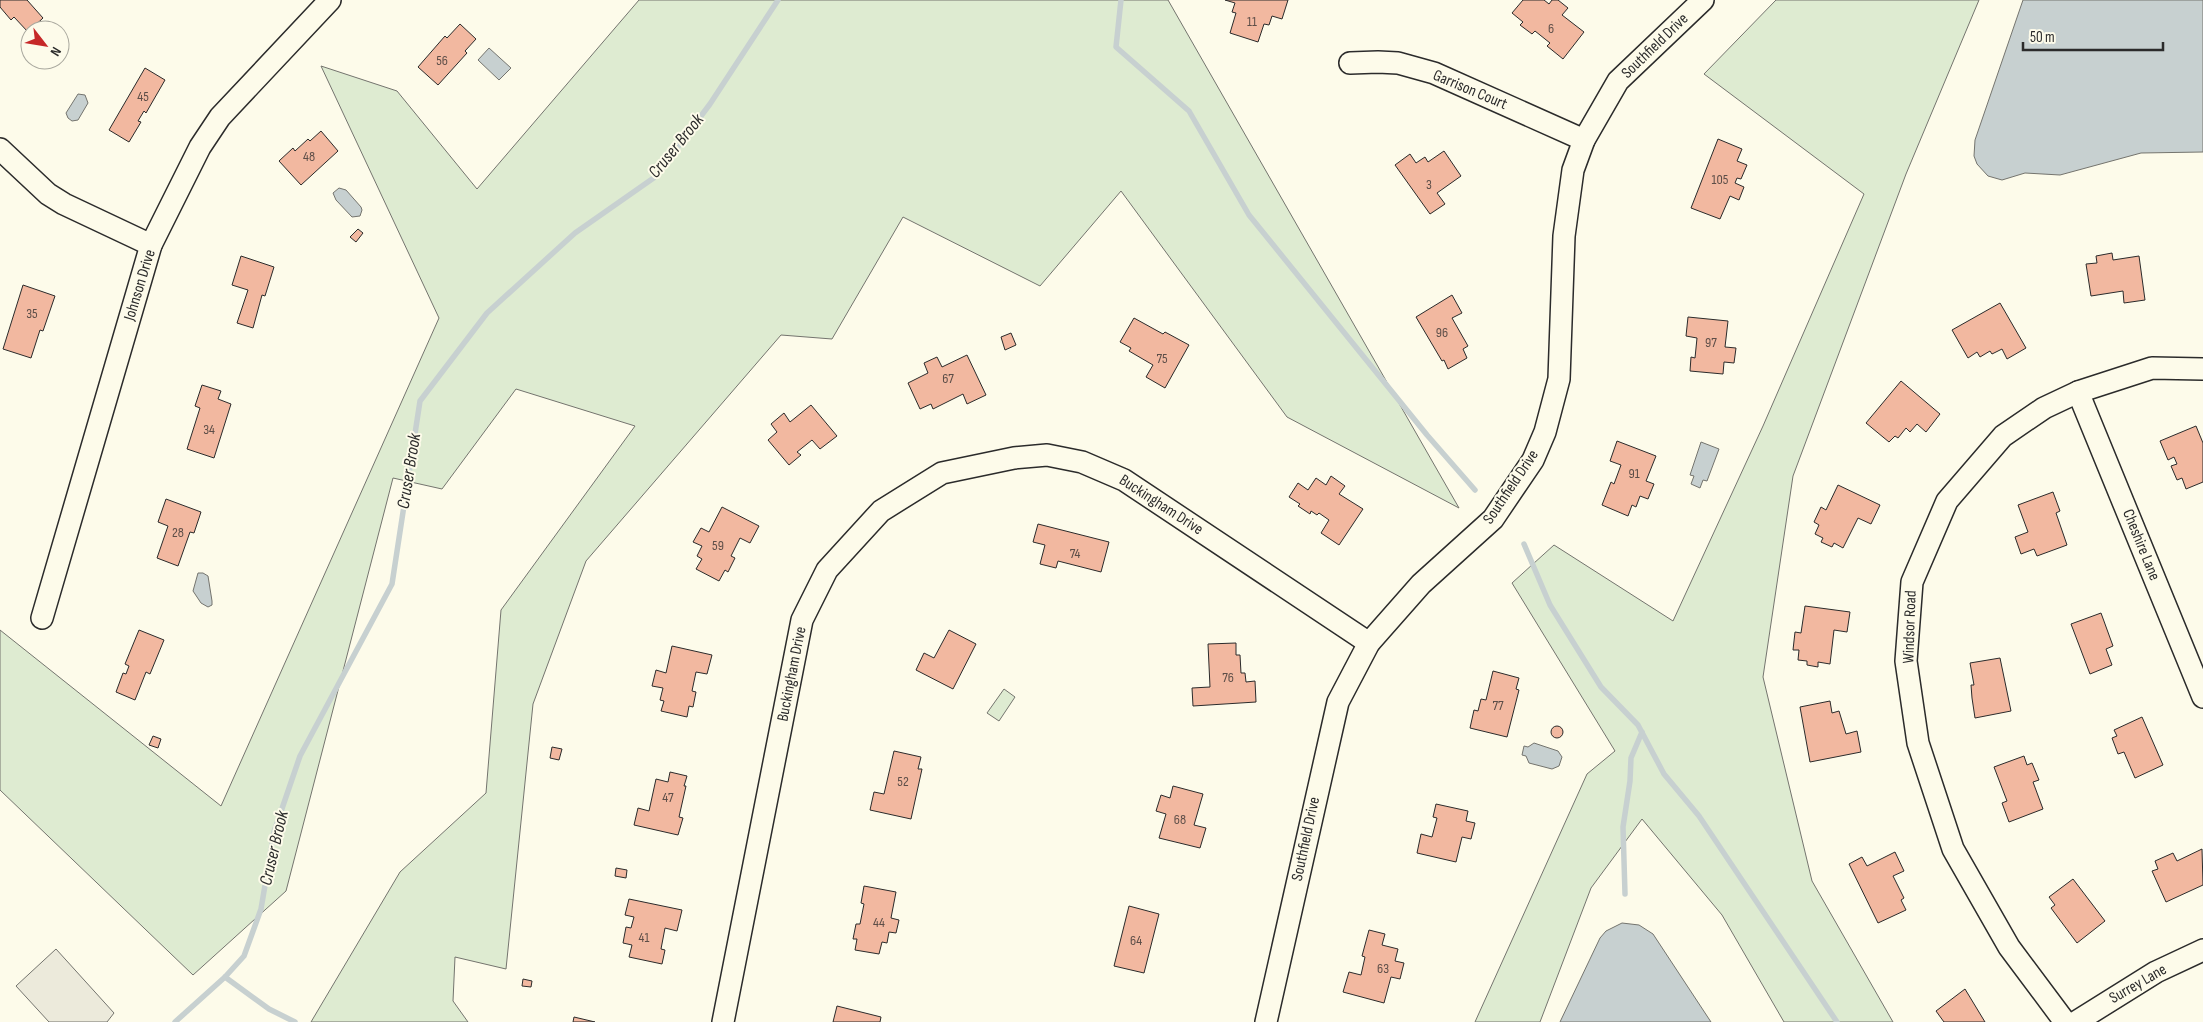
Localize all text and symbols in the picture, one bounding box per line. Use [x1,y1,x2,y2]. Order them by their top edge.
street label: Southfield Drive [1618,9,1692,83]
house number: 11 [1247,13,1257,30]
north arrow [20,20,70,70]
house number: 6 [1548,20,1554,37]
scale bar [2023,20,2163,52]
text: 50 m [2030,28,2055,47]
text: N [47,44,65,59]
house number: 56 [436,52,448,69]
street label: Garrison Court [1430,66,1510,114]
house number: 45 [137,88,149,105]
water label: Cruser Brook [644,109,709,182]
house number: 48 [303,148,315,165]
house number: 105 [1712,171,1729,188]
house number: 3 [1426,176,1432,193]
street label: Johnson Drive [120,247,160,324]
house number: 35 [26,305,38,322]
house number: 96 [1436,324,1448,341]
house number: 97 [1705,334,1717,351]
house number: 75 [1156,350,1168,367]
house number: 67 [942,370,954,387]
house number: 34 [203,421,215,438]
water label: Cruser Brook [393,430,426,510]
street label: Southfield Drive [1479,446,1543,528]
house number: 91 [1628,465,1640,482]
street label: Buckingham Drive [1115,471,1207,539]
street label: Cheshire Lane [2118,507,2164,583]
house number: 28 [172,524,184,541]
house number: 59 [712,537,724,554]
house number: 74 [1070,545,1081,562]
street label: Windsor Road [1899,590,1921,664]
street label: Buckingham Drive [773,625,811,723]
house number: 76 [1222,669,1234,686]
house number: 77 [1492,697,1504,714]
house number: 52 [897,773,909,790]
house number: 47 [662,789,674,806]
street label: Southfield Drive [1288,795,1324,883]
water label: Cruser Brook [255,807,293,887]
house number: 68 [1174,811,1186,828]
house number: 44 [873,914,885,931]
house number: 41 [639,929,649,946]
house number: 64 [1130,932,1142,949]
house number: 63 [1377,960,1389,977]
street label: Surrey Lane [2106,960,2170,1008]

